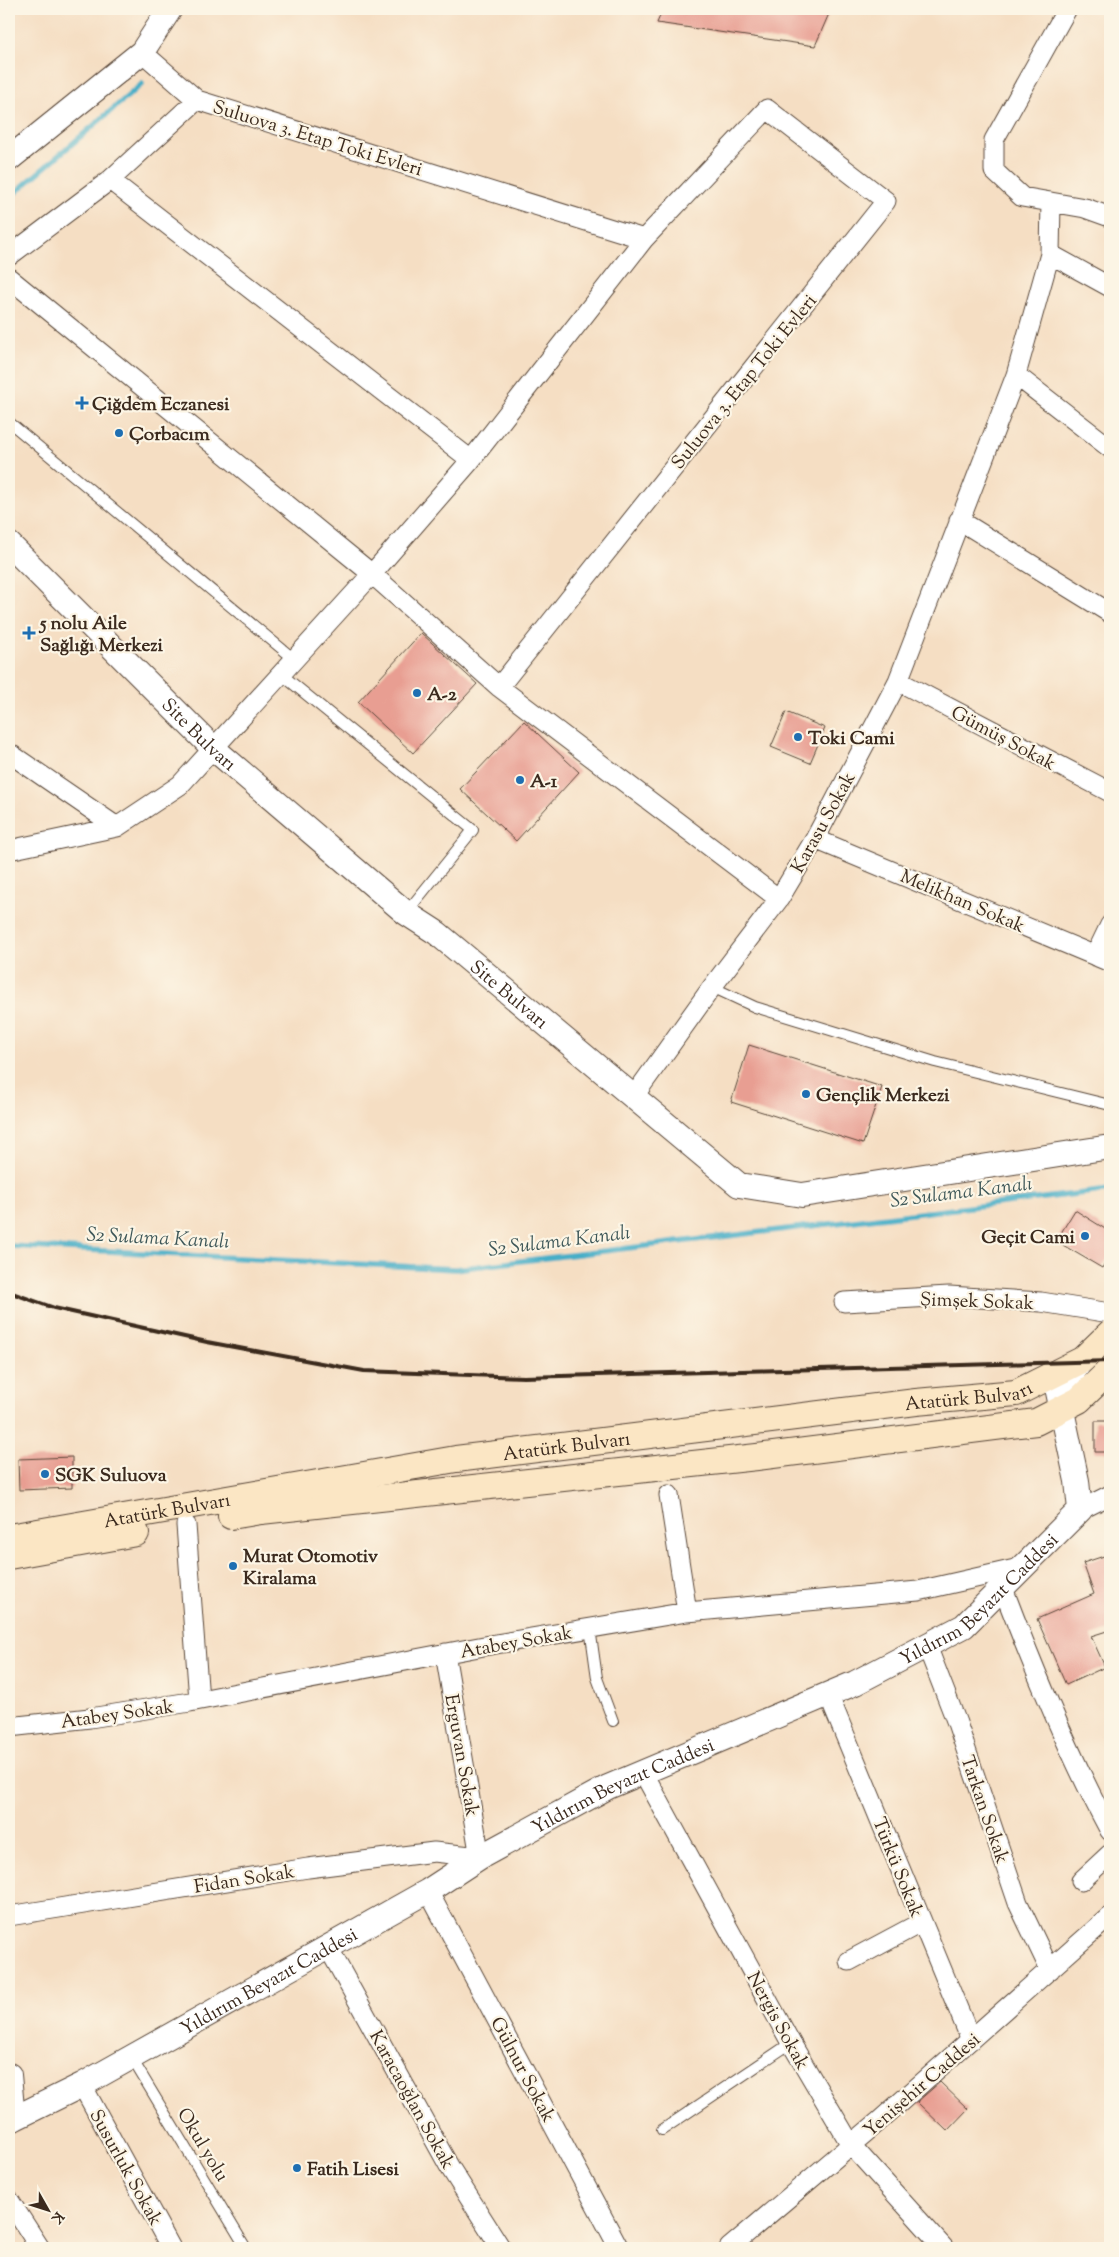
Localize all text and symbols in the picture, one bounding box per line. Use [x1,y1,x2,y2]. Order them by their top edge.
street label: Suluova 3. Etap Toki Evleri [209,95,426,184]
street label: Suluova 3. Etap Toki Evleri [666,289,824,476]
place label: Çiğdem Eczanesi [92,392,230,419]
marker: Çiğdem Eczanesi [76,397,88,409]
place label: Çorbacım [129,422,210,449]
marker: Çorbacım [113,427,125,439]
place label: 5 nolu Aile Sağlığı Merkezi [38,611,163,660]
marker: 5 nolu Aile Sağlığı Merkezi [22,626,36,640]
place label: A-2 [427,682,457,709]
marker: A-2 [411,687,423,699]
street label: Site Bulvarı [154,693,241,778]
street label: Gümüş Sokak [945,700,1061,779]
place label: Toki Cami [808,726,895,753]
marker: Toki Cami [792,731,804,743]
street label: Karasu Sokak [785,767,863,879]
place label: A-1 [530,769,558,796]
marker: A-1 [514,774,526,786]
street label: Melikhan Sokak [895,864,1029,941]
street label: Site Bulvarı [463,955,553,1036]
place label: Gençlik Merkezi [816,1083,950,1110]
marker: Gençlik Merkezi [800,1088,812,1100]
water label: S2 Sulama Kanalı [889,1170,1034,1217]
water label: S2 Sulama Kanalı [487,1219,632,1266]
water label: S2 Sulama Kanalı [86,1221,230,1258]
place label: Geçit Cami [981,1225,1076,1252]
marker: Geçit Cami [1079,1230,1091,1242]
street label: Şimşek Sokak [919,1287,1035,1318]
street label: Atatürk Bulvarı [903,1376,1038,1419]
street label: Atatürk Bulvarı [501,1427,632,1469]
place label: SGK Suluova [55,1463,167,1490]
marker: SGK Suluova [39,1468,51,1480]
street label: Atatürk Bulvarı [102,1488,233,1536]
street label: Yıldırım Beyazıt Caddesi [895,1528,1066,1673]
place label: Murat Otomotiv Kiralama [243,1544,378,1593]
marker: Murat Otomotiv Kiralama [227,1560,239,1572]
street label: Atabey Sokak [458,1620,575,1667]
street label: Erguvan Sokak [436,1692,485,1819]
street label: Atabey Sokak [59,1694,176,1737]
street label: Yıldırım Beyazıt Caddesi [527,1733,719,1842]
street label: Tarkan Sokak [953,1752,1015,1868]
street label: Türkü Sokak [864,1814,929,1923]
street label: Fidan Sokak [192,1859,297,1902]
street label: Yıldırım Beyazıt Caddesi [176,1922,363,2043]
street label: Nergis Sokak [739,1967,815,2076]
street label: Gülnur Sokak [483,2013,561,2128]
street label: Karacaoğlan Sokak [361,2026,461,2175]
street label: Yenişehir Caddesi [858,2027,987,2144]
street label: Okul yolu [169,2103,235,2187]
street label: Susurluk Sokak [82,2105,168,2232]
place label: Fatih Lisesi [307,2157,400,2184]
marker: Fatih Lisesi [291,2162,303,2174]
north arrow [22,2184,72,2234]
text: K [45,2207,68,2228]

